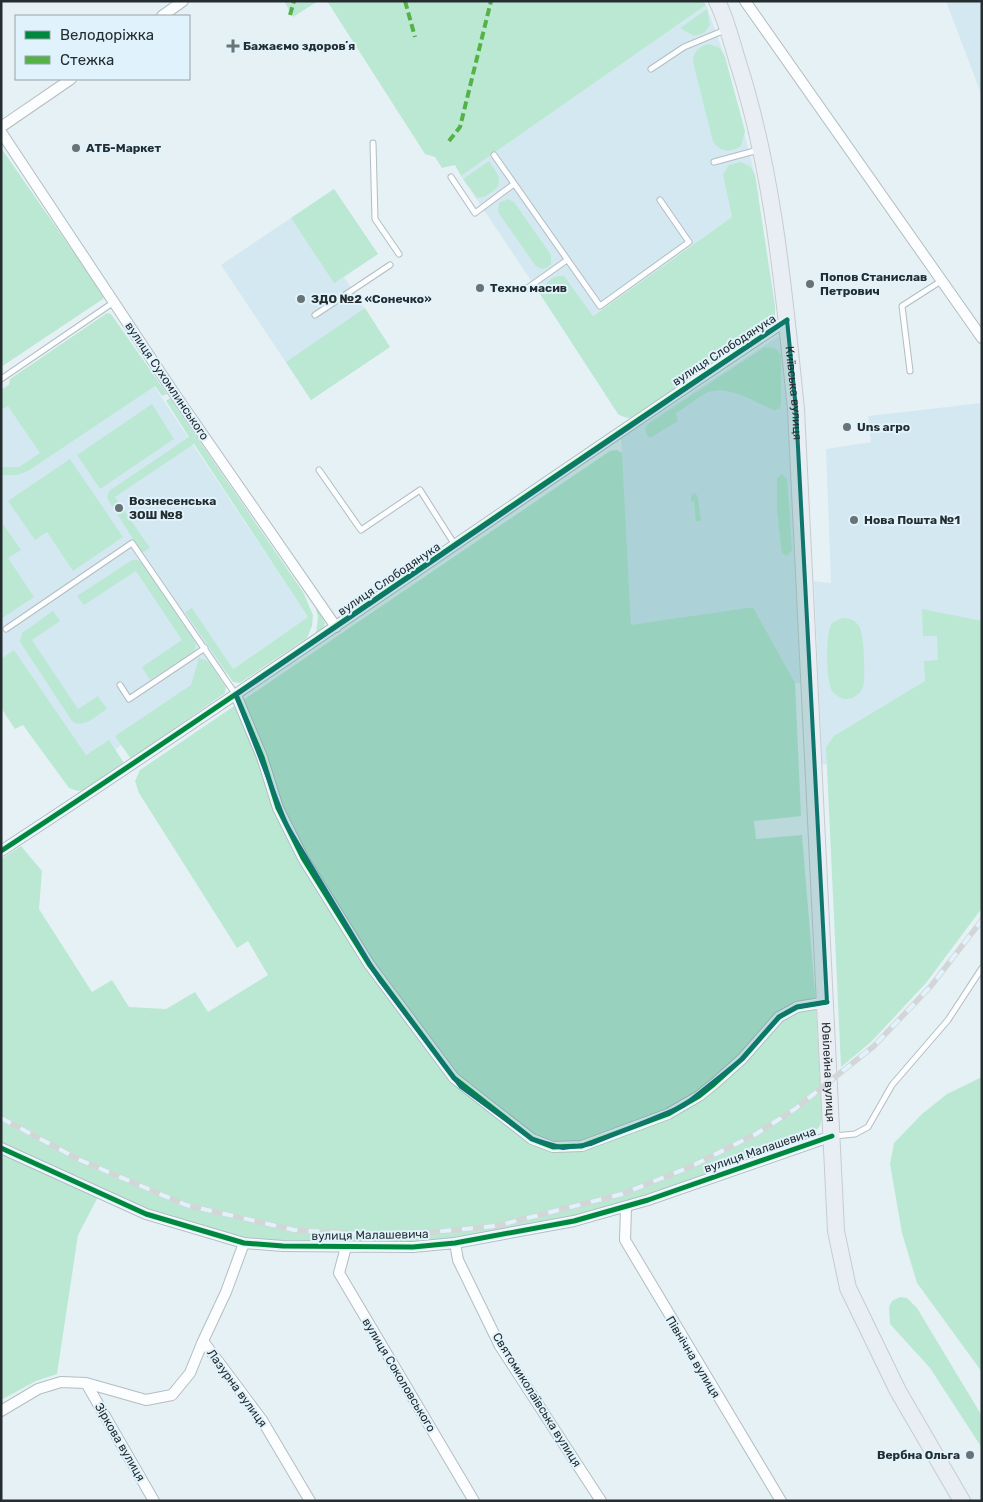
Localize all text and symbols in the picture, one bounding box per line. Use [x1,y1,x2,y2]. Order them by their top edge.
legend [15,15,190,80]
text: Велодоріжка [60,26,154,44]
place label: Бажаємо здоровʼя [243,39,355,53]
marker: Бажаємо здоровʼя [227,40,239,52]
text: Стежка [60,51,114,69]
place label: АТБ-Маркет [86,141,161,155]
marker: АТБ-Маркет [70,142,82,154]
place label: Попов Станислав Петрович [820,270,927,298]
marker: Попов Станислав Петрович [804,278,816,290]
place label: Техно масив [490,281,567,295]
marker: Техно масив [474,282,486,294]
place label: ЗДО №2 «Сонечко» [311,292,432,306]
marker: ЗДО №2 «Сонечко» [295,293,307,305]
street label: вулиця Слободянука [670,311,778,389]
street label: вулиця Сухомлинського [122,319,212,443]
street label: Київська вулиця [783,345,805,441]
place label: Uns агро [857,420,910,434]
marker: Uns агро [841,421,853,433]
place label: Вознесенська ЗОШ №8 [129,494,216,522]
marker: Вознесенська ЗОШ №8 [113,502,125,514]
place label: Нова Пошта №1 [864,513,960,527]
marker: Нова Пошта №1 [848,514,860,526]
street label: вулиця Слободянука [335,540,443,618]
street label: Ювілейна вулиця [819,1022,838,1123]
street label: вулиця Малашевича [702,1124,818,1176]
street label: вулиця Малашевича [311,1227,429,1243]
street label: Північна вулиця [663,1314,723,1400]
street label: вулиця Соколовського [360,1316,439,1434]
street label: Святомиколаївська вулиця [490,1330,584,1470]
street label: Лазурна вулиця [204,1346,270,1430]
street label: Зіркова вулиця [92,1400,148,1484]
place label: Вербна Ольга [877,1448,960,1462]
marker: Вербна Ольга [964,1449,976,1461]

